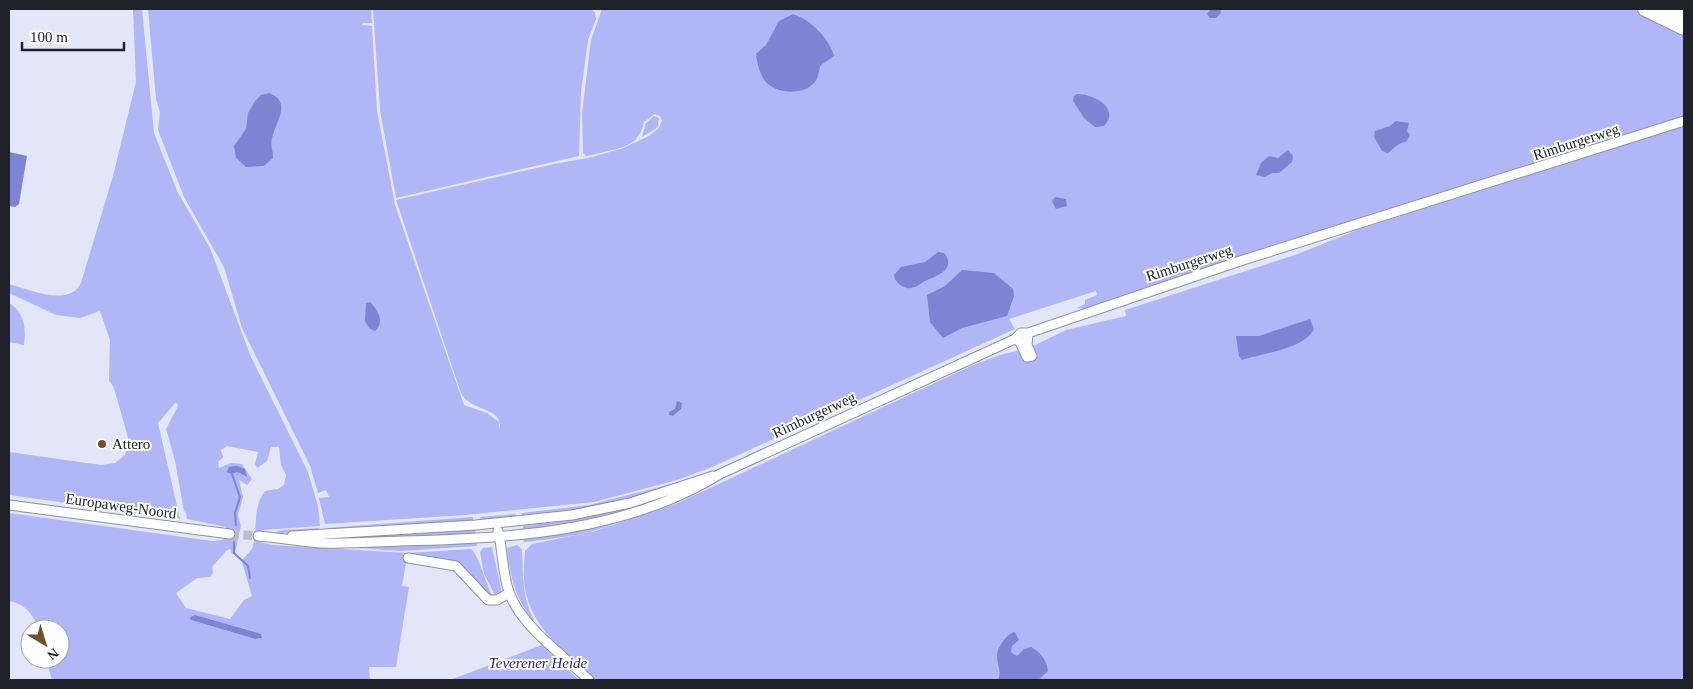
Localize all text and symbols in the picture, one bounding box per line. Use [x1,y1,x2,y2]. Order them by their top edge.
scale bar [22,20,125,52]
text: 100 m [30,29,68,45]
street label: Rimburgerweg [1531,120,1622,163]
street label: Rimburgerweg [1144,241,1235,284]
street label: Rimburgerweg [770,389,858,441]
place label: Attero [112,436,150,452]
marker: Attero [96,438,108,450]
street label: Europaweg-Noord [65,490,178,522]
north arrow [20,619,70,669]
text: N [44,645,61,663]
park label: Teverener Heide [489,655,588,671]

